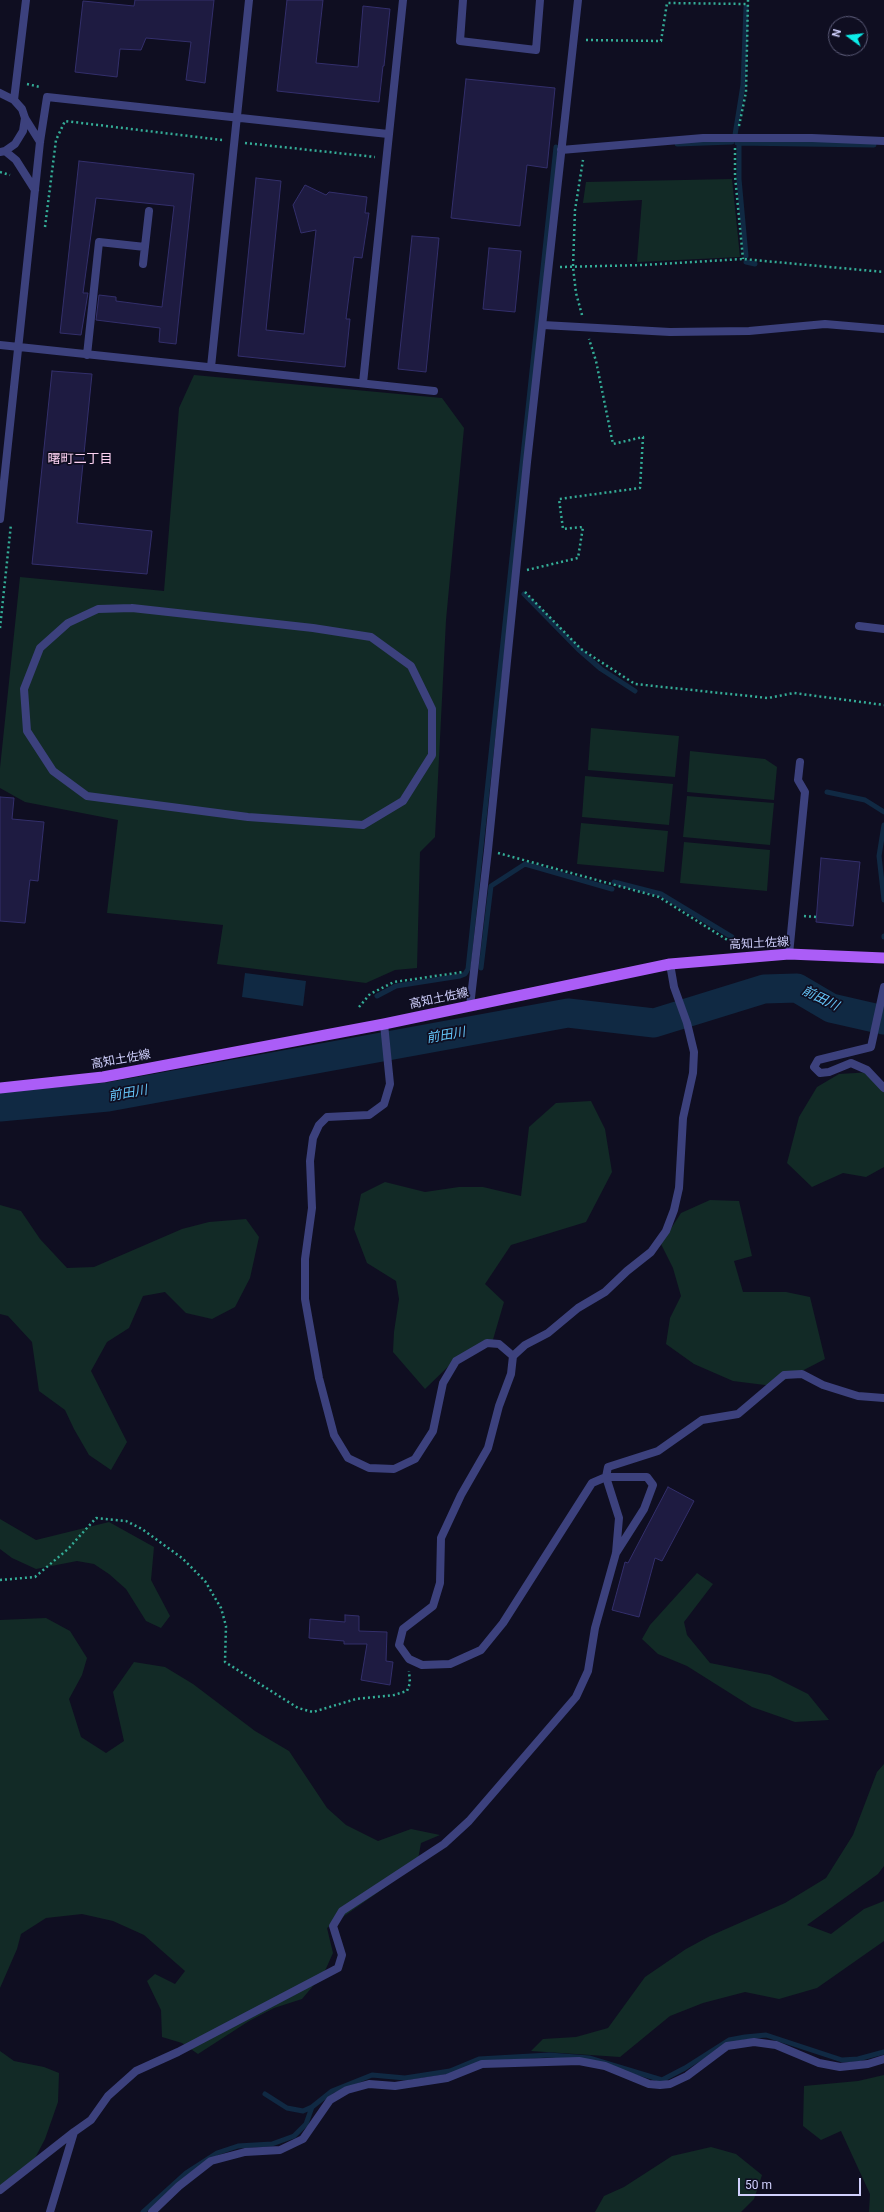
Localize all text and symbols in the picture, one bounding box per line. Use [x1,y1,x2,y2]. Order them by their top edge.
north arrow [828,16,868,56]
text: N [830,28,844,38]
district label: 曙町二丁目 [48,452,112,468]
street label: 高知土佐線 [729,935,789,953]
water label: 前田川 [799,983,841,1015]
street label: 高知土佐線 [408,986,470,1012]
water label: 前田川 [425,1025,467,1047]
street label: 高知土佐線 [90,1048,152,1072]
water label: 前田川 [107,1083,149,1105]
scale bar [740,2170,863,2196]
text: 50 m [745,2178,772,2192]

